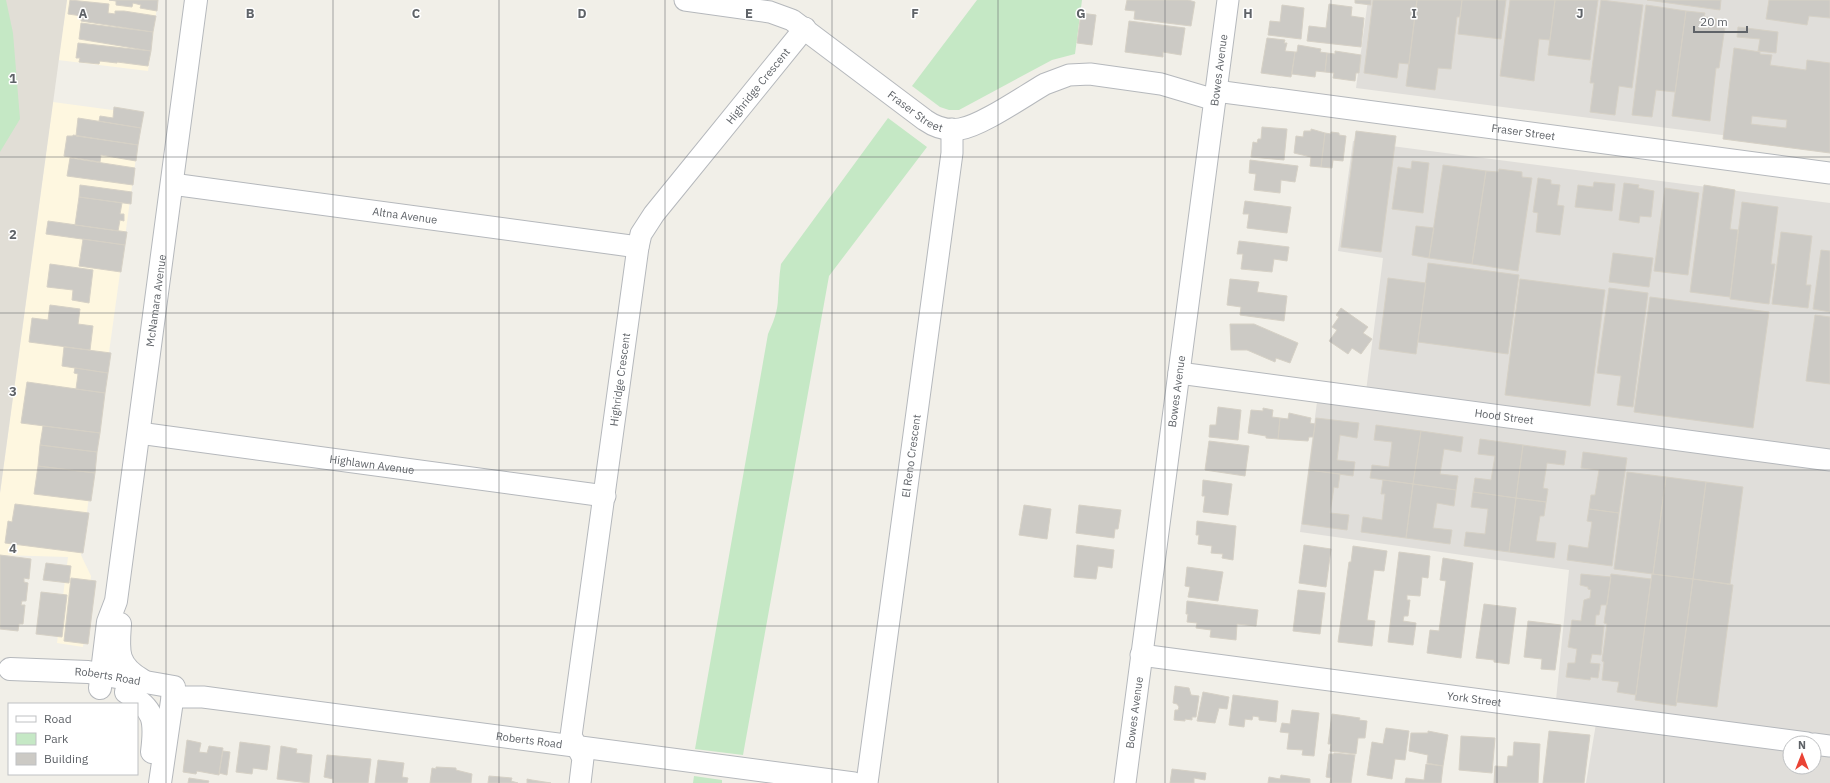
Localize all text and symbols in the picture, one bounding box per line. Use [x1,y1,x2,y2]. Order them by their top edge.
text: A [79,5,88,22]
text: B [246,5,255,22]
text: C [412,5,421,22]
text: D [577,5,587,22]
text: E [745,5,753,22]
text: F [911,5,919,22]
text: G [1076,5,1086,22]
text: H [1243,5,1253,22]
text: I [1411,5,1417,22]
text: J [1576,5,1584,22]
scale bar [1694,8,1747,34]
text: 20 m [1700,14,1728,29]
street label: Bowes Avenue [1207,33,1230,107]
street label: Highridge Crescent [723,45,793,127]
text: 1 [9,70,17,87]
street label: Fraser Street [885,88,945,135]
street label: Fraser Street [1491,121,1556,143]
street label: Altna Avenue [372,204,438,227]
text: 2 [9,226,17,243]
street label: McNamara Avenue [143,254,169,348]
street label: Highridge Crescent [607,332,633,427]
street label: Bowes Avenue [1165,355,1188,428]
text: 3 [9,383,17,400]
street label: Hood Street [1474,406,1535,427]
street label: El Reno Crescent [899,413,924,498]
street label: Highlawn Avenue [329,452,415,477]
text: 4 [9,540,17,557]
street label: Roberts Road [74,664,142,688]
street label: Bowes Avenue [1123,676,1146,749]
street label: York Street [1446,688,1502,710]
legend [8,703,138,775]
text: Road [44,711,72,726]
street label: Roberts Road [495,729,563,751]
text: Park [44,731,69,746]
north arrow [1782,735,1822,775]
text: N [1798,738,1806,752]
text: Building [44,751,89,766]

